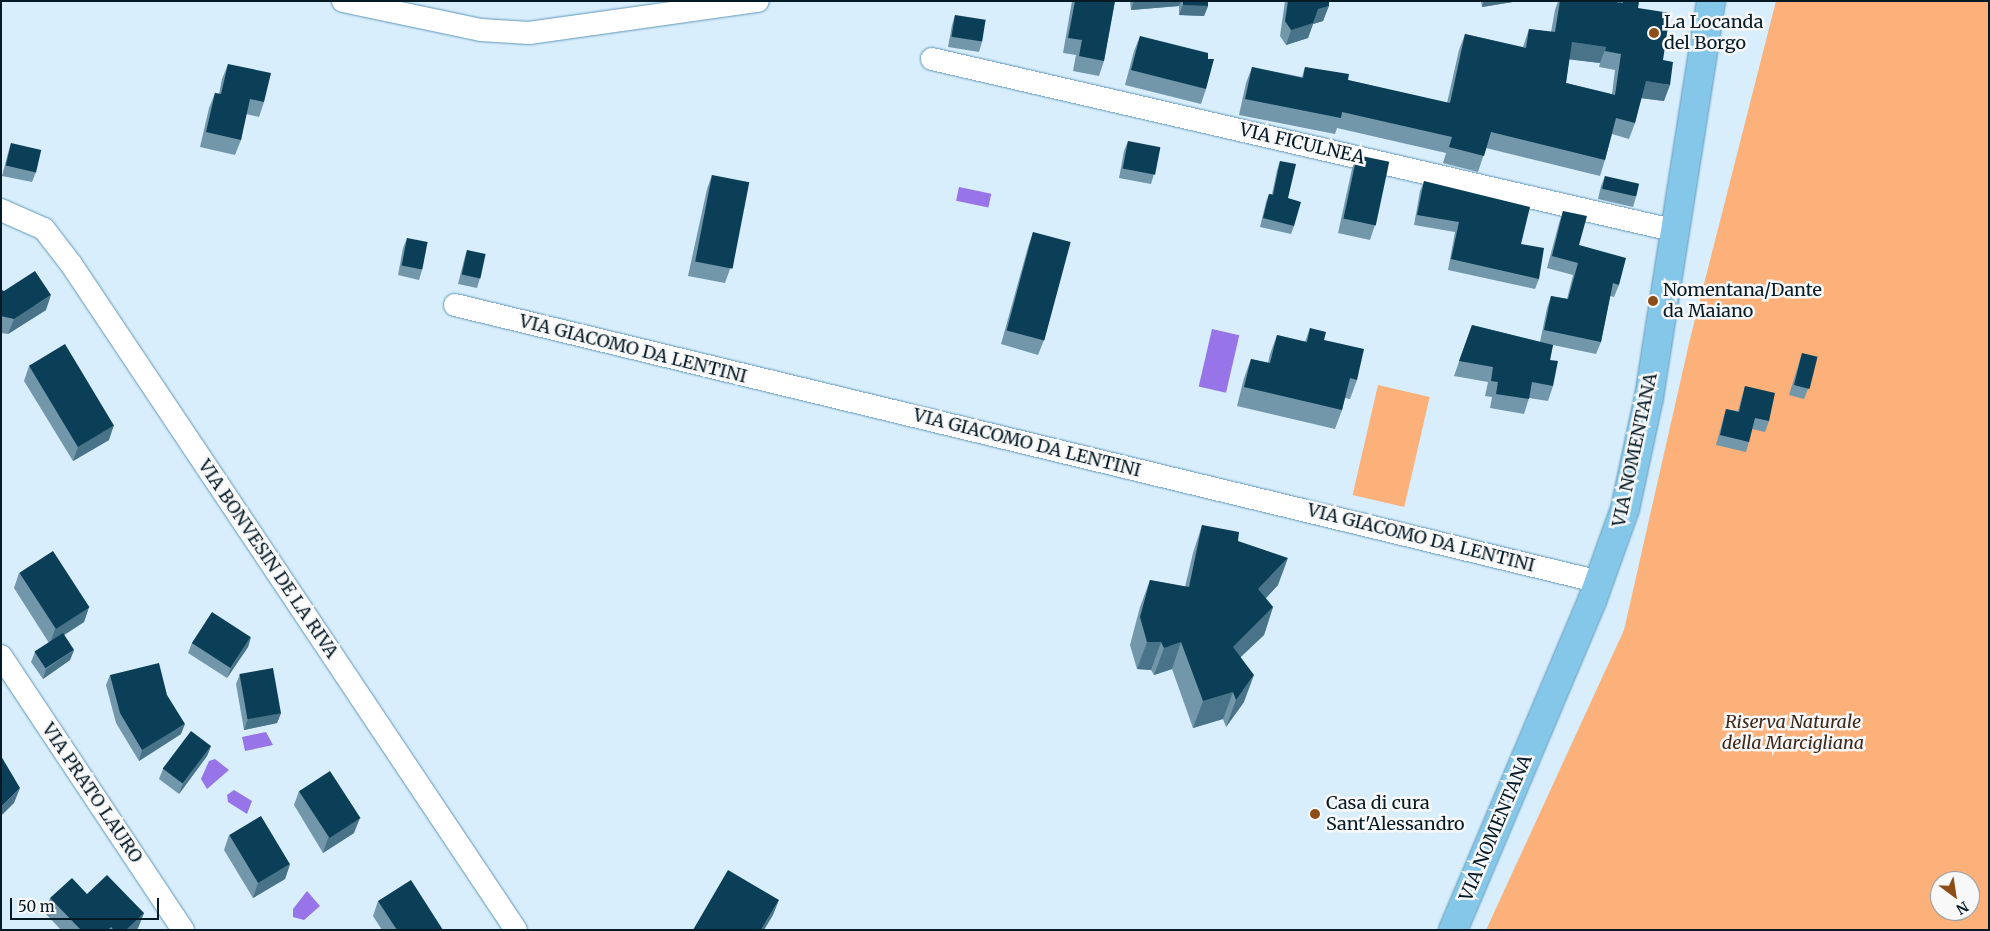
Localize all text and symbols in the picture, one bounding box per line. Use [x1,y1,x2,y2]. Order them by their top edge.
place label: La Locanda del Borgo [1664,12,1763,54]
marker: La Locanda del Borgo [1648,27,1660,39]
street label: VIA FICULNEA [1237,119,1367,169]
place label: Nomentana/Dante da Maiano [1663,280,1822,322]
marker: Nomentana/Dante da Maiano [1647,295,1659,307]
street label: VIA GIACOMO DA LENTINI [517,310,749,388]
street label: VIA NOMENTANA [1608,371,1662,529]
street label: VIA GIACOMO DA LENTINI [911,404,1143,482]
street label: VIA BONVESIN DE LA RIVA [193,456,343,662]
street label: VIA GIACOMO DA LENTINI [1305,499,1537,577]
park label: Riserva Naturale della Marcigliana [1722,712,1864,754]
street label: VIA PRATO LAURO [37,719,147,867]
street label: VIA NOMENTANA [1455,752,1537,904]
place label: Casa di cura Sant'Alessandro [1326,793,1465,836]
marker: Casa di cura Sant'Alessandro [1308,807,1322,821]
north arrow [1930,871,1980,921]
scale bar [12,888,161,920]
text: 50 m [18,897,55,916]
text: N [1953,897,1972,919]

